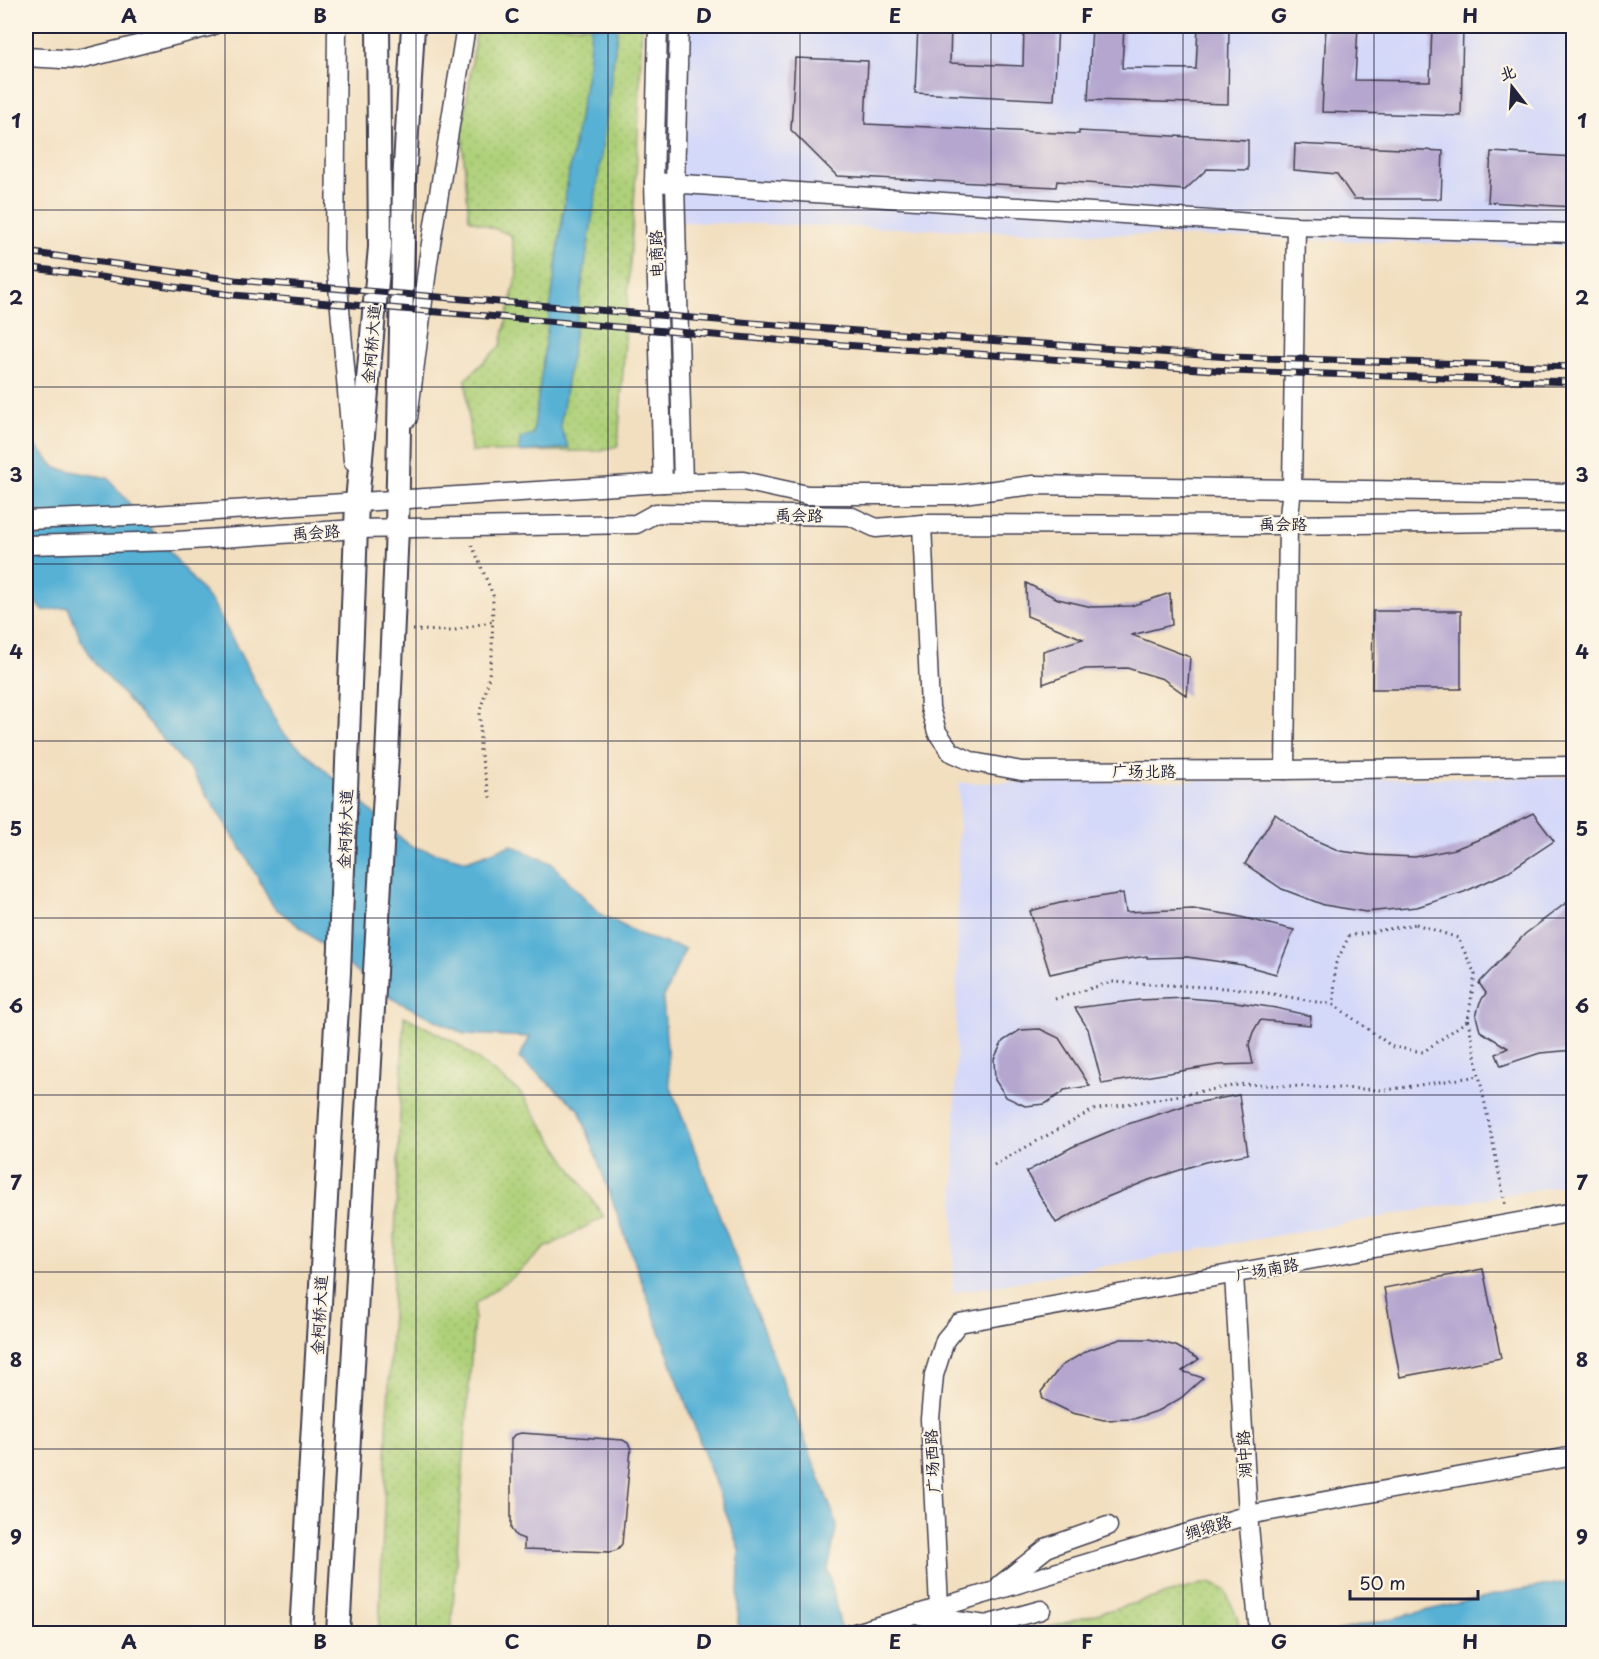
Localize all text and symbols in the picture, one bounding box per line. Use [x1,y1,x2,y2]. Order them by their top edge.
text: A [121,0,137,30]
text: B [313,0,327,30]
text: C [504,0,520,30]
text: D [696,0,712,30]
text: E [889,0,901,30]
text: F [1081,0,1093,30]
text: G [1271,0,1287,30]
text: H [1462,0,1478,30]
north arrow [1482,57,1542,117]
text: 北 [1496,58,1518,86]
text: 1 [11,105,21,135]
text: 1 [1577,105,1587,135]
street label: 电商路 [642,230,668,278]
text: 2 [9,282,23,312]
text: 2 [1575,282,1589,312]
street label: 金柯桥大道 [355,303,385,385]
text: 3 [9,459,23,489]
text: 3 [1575,459,1589,489]
street label: 禹会路 [775,502,823,526]
street label: 禹会路 [1259,511,1307,535]
street label: 禹会路 [291,517,341,545]
text: 4 [9,636,23,666]
text: 4 [1575,636,1589,666]
street label: 广场北路 [1112,758,1176,782]
street label: 金柯桥大道 [331,789,357,869]
text: 5 [10,813,22,843]
text: 5 [1576,813,1588,843]
text: 6 [9,990,23,1020]
text: 6 [1575,990,1589,1020]
text: 7 [10,1167,22,1197]
text: 7 [1576,1167,1588,1197]
street label: 广场南路 [1233,1251,1300,1285]
street label: 金柯桥大道 [304,1274,332,1356]
text: 8 [10,1344,22,1374]
text: 8 [1576,1344,1588,1374]
street label: 广场西路 [917,1428,945,1494]
street label: 湖中路 [1230,1429,1256,1479]
street label: 绸缎路 [1181,1508,1234,1545]
text: 9 [10,1521,22,1551]
text: 9 [1576,1521,1588,1551]
scale bar [1350,1563,1478,1601]
text: 50 m [1359,1569,1406,1596]
text: A [121,1626,137,1656]
text: B [313,1626,327,1656]
text: C [504,1626,520,1656]
text: D [696,1626,712,1656]
text: E [889,1626,901,1656]
text: F [1081,1626,1093,1656]
text: G [1271,1626,1287,1656]
text: H [1462,1626,1478,1656]

